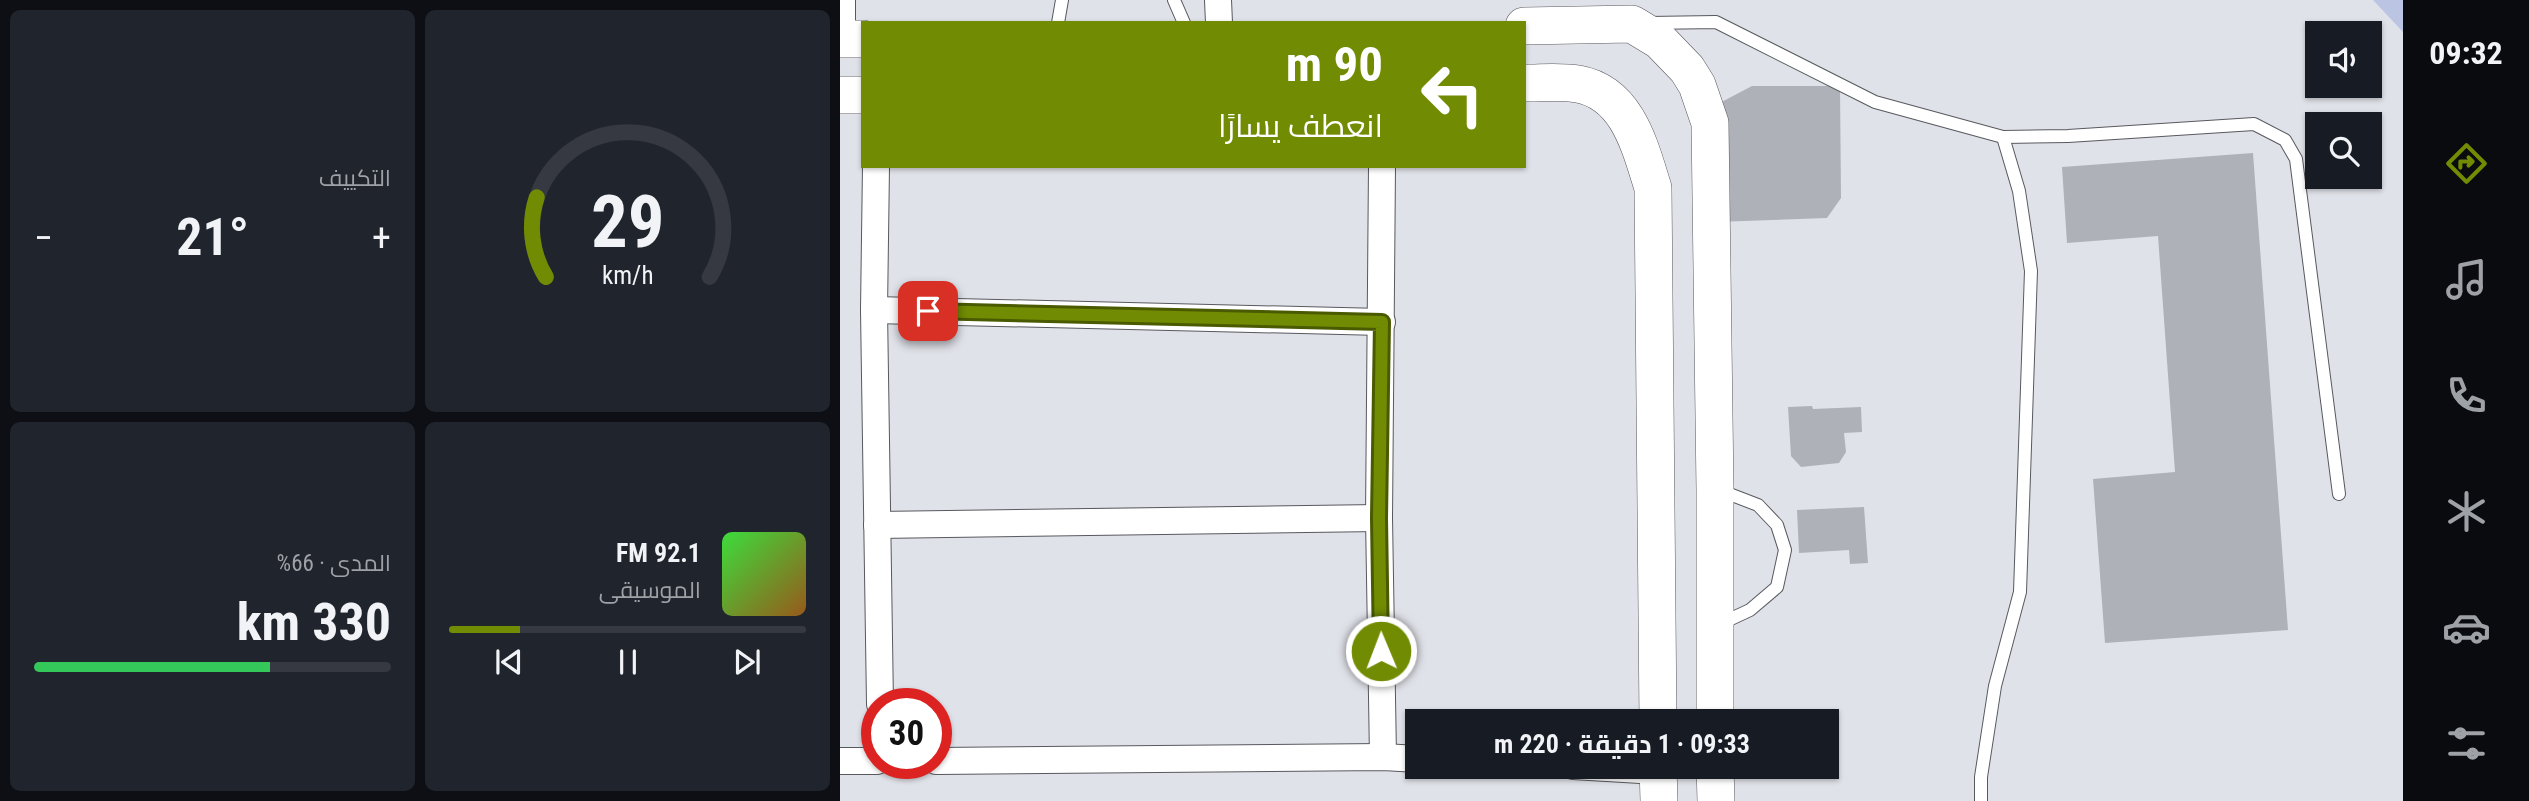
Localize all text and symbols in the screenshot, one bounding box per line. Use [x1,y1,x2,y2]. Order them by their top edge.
map controls [2305,21,2382,189]
button: sound [2305,21,2382,98]
text: 09:32 [2429,34,2503,72]
text: 90 m [1286,36,1383,93]
icon: left [1407,49,1498,140]
text: انعطف يسارًا [1218,107,1383,145]
button: search [2305,112,2382,189]
icon: directions [2442,139,2491,188]
text: التكييف [319,165,391,192]
text: 29 [591,179,664,265]
text: 21° [176,207,249,268]
text: − [34,216,53,260]
text: + [372,216,391,260]
icon: music [2442,255,2491,304]
text: km/h [602,261,653,290]
pin [898,281,958,341]
icon: arrive [909,292,947,330]
icon: phone [2442,371,2491,420]
icon: climate [2442,487,2491,536]
text: 92.1 FM [616,538,701,568]
text: المدى · 66% [277,550,391,577]
text: الموسيقى [599,577,701,604]
text: 330 km [237,592,391,653]
icon: car [2442,603,2491,652]
position arrow [1344,614,1418,688]
icon: previous [490,643,528,681]
icon: pause [609,643,647,681]
icon: next [728,643,766,681]
speed limit sign: 30 [861,688,952,779]
icon: filters [2442,719,2491,768]
text: 09:33 · 1 دقيقة · 220 m [1494,729,1750,759]

